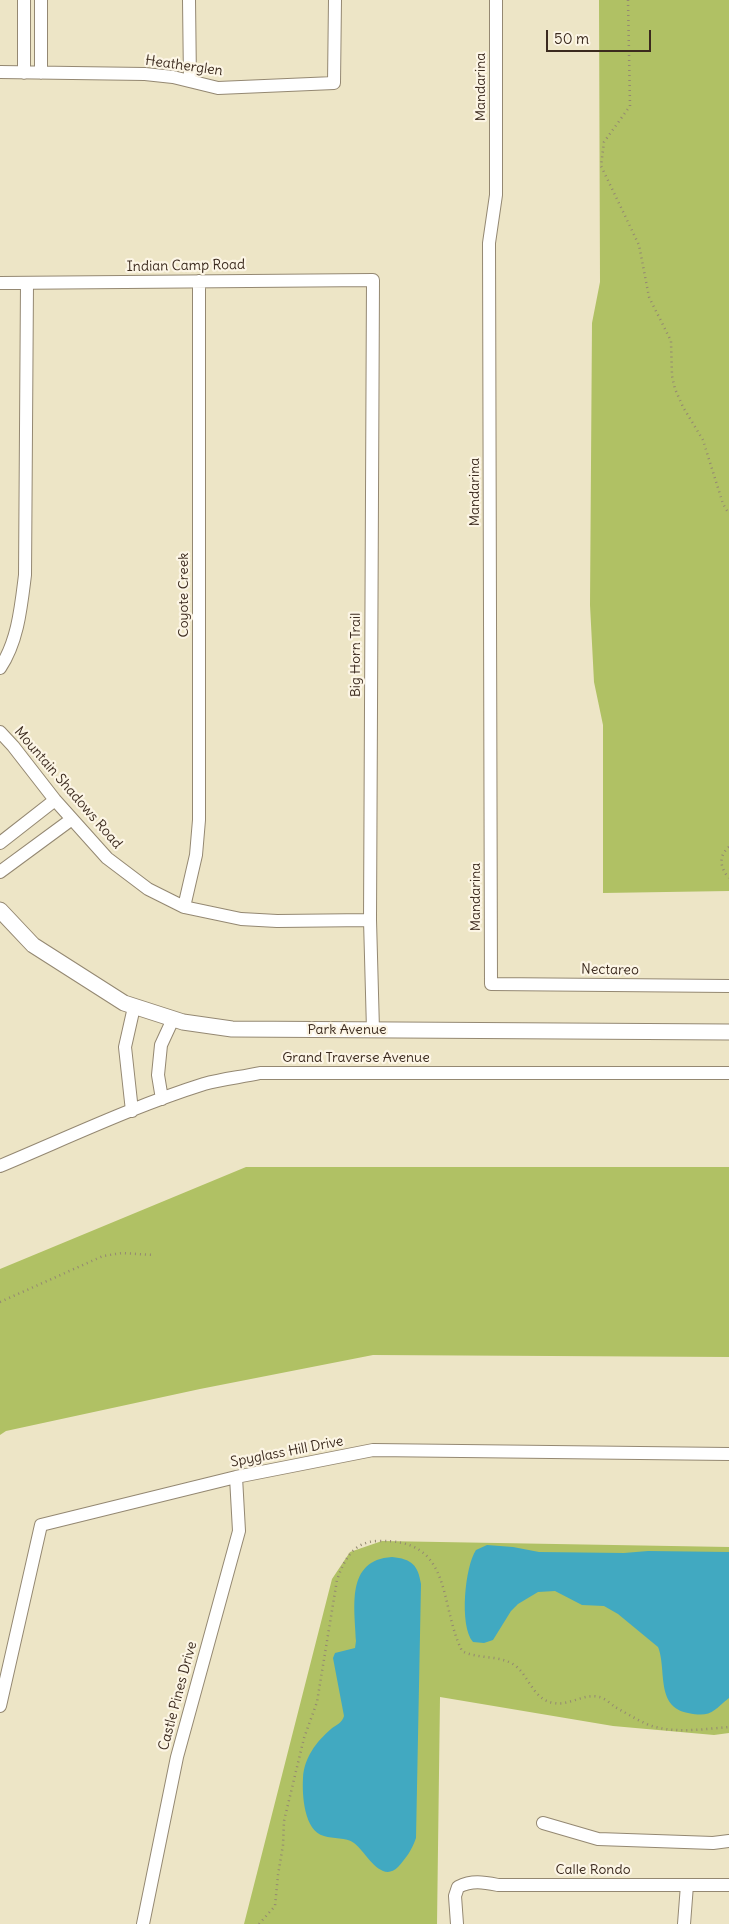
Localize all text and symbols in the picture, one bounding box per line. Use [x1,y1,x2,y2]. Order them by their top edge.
scale bar [549,20,654,52]
text: 50 m [554,29,589,48]
street label: Heatherglen [144,52,224,80]
street label: Mandarina [473,53,489,121]
street label: Indian Camp Road [127,257,245,275]
street label: Mandarina [467,458,483,526]
street label: Coyote Creek [176,553,192,637]
street label: Big Horn Trail [348,613,364,697]
street label: Mountain Shadows Road [10,724,126,852]
street label: Mandarina [468,863,484,931]
street label: Nectareo [581,961,639,979]
street label: Park Avenue [307,1022,387,1038]
street label: Grand Traverse Avenue [282,1050,430,1066]
street label: Spyglass Hill Drive [229,1433,345,1471]
street label: Castle Pines Drive [155,1640,201,1752]
street label: Calle Rondo [555,1862,631,1878]

